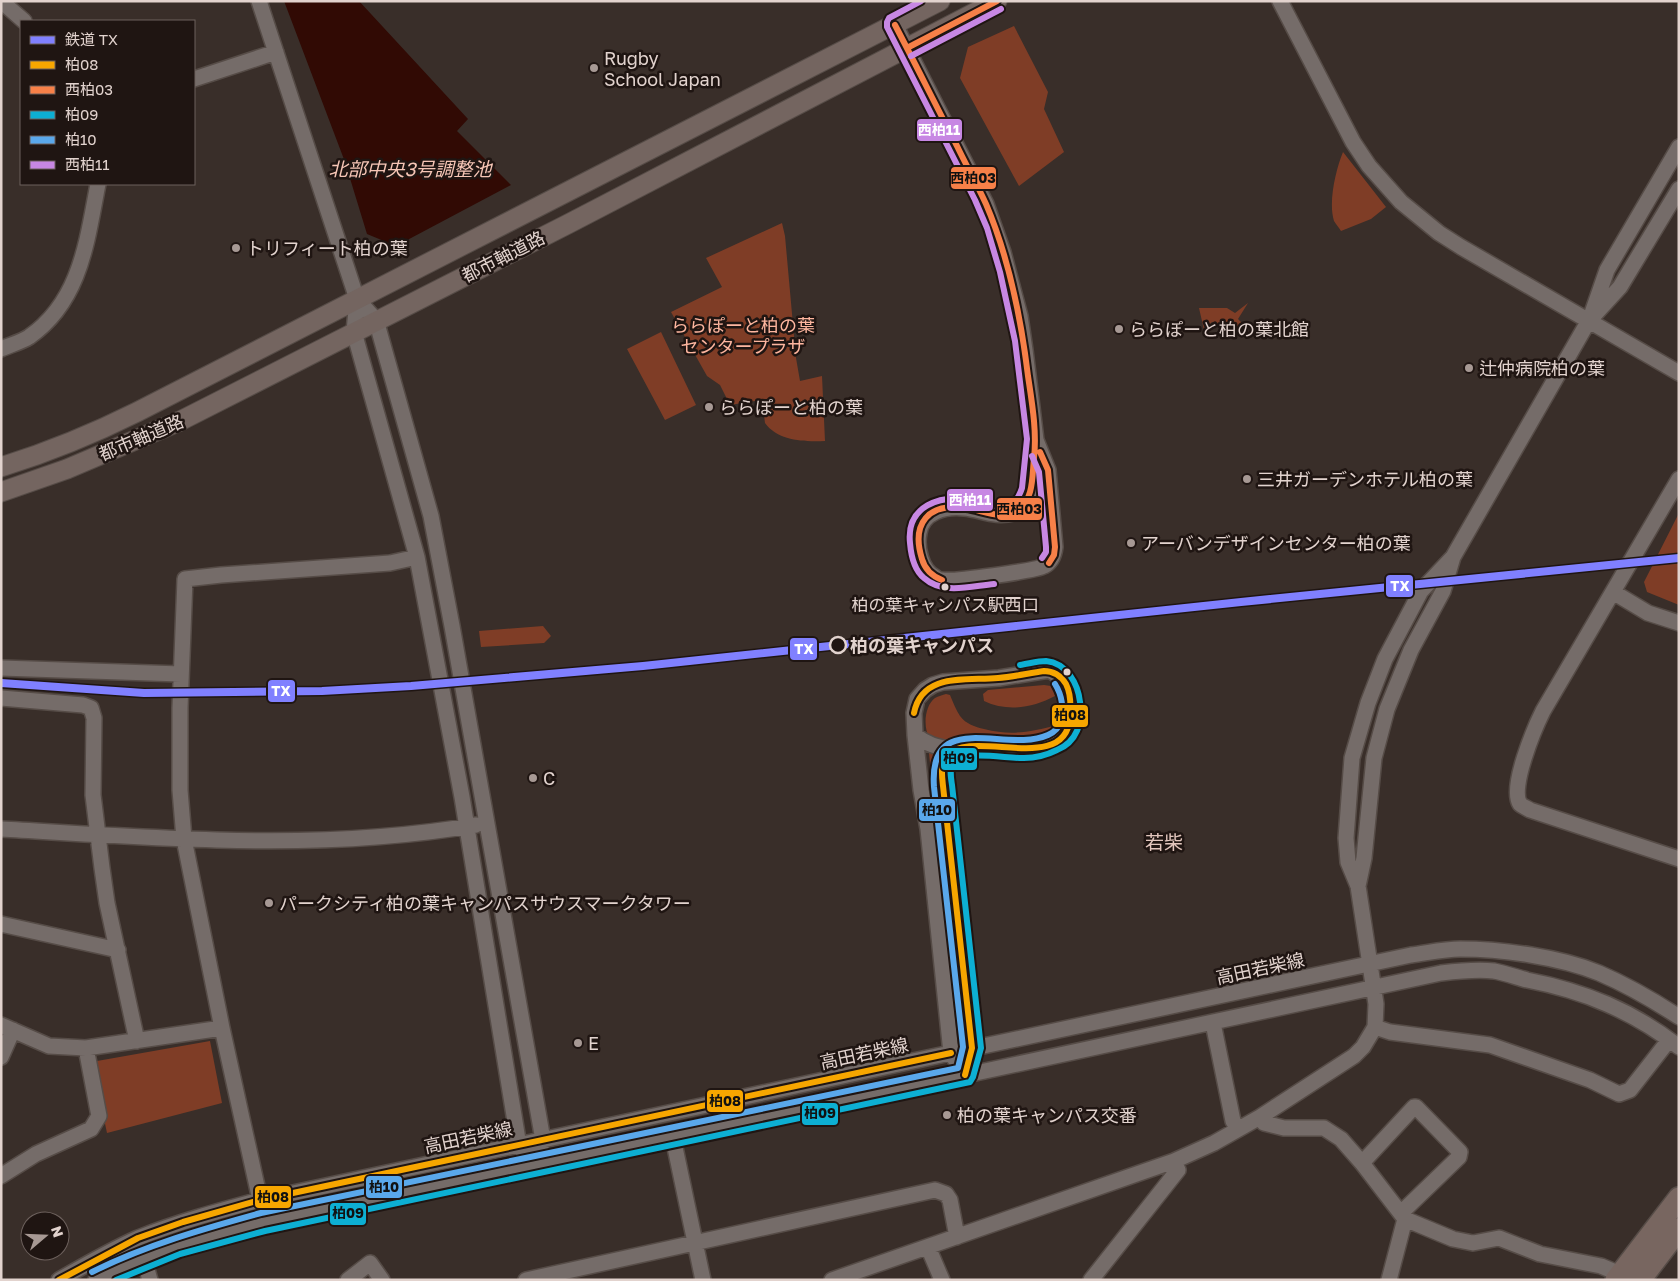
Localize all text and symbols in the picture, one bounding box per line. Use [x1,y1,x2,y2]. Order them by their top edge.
legend [20,20,195,185]
text: 鉄道 TX [65,30,118,48]
place label: Rugby School Japan [604,47,721,90]
text: 柏08 [65,55,98,73]
marker: Rugby School Japan [588,62,600,74]
text: 西柏03 [65,80,113,98]
text: 柏09 [65,105,98,123]
line badge: 西柏11 [916,118,963,142]
text: 西柏11 [918,121,960,138]
text: 柏10 [65,130,97,148]
text: 西柏11 [65,155,110,173]
water label: 北部中央3号調整池 [328,157,494,180]
line badge: 西柏03 [950,166,997,190]
text: 西柏03 [950,169,996,186]
street label: 都市軸道路 [458,226,548,286]
place label: トリフィート柏の葉 [246,237,408,259]
marker: トリフィート柏の葉 [230,242,242,254]
park label: ららぽーと柏の葉 センタープラザ [671,314,815,357]
place label: ららぽーと柏の葉北館 [1129,318,1309,340]
marker: ららぽーと柏の葉北館 [1113,323,1125,335]
place label: 辻仲病院柏の葉 [1479,357,1605,379]
marker: 辻仲病院柏の葉 [1463,362,1475,374]
place label: ららぽーと柏の葉 [719,396,863,418]
marker: ららぽーと柏の葉 [703,401,715,413]
street label: 都市軸道路 [95,409,187,465]
place label: 三井ガーデンホテル柏の葉 [1257,468,1473,490]
marker: 三井ガーデンホテル柏の葉 [1241,473,1253,485]
line badge: 西柏11 [946,488,994,512]
text: 西柏11 [949,491,991,508]
line badge: 西柏03 [996,497,1043,521]
text: 西柏03 [996,500,1042,517]
place label: アーバンデザインセンター柏の葉 [1141,532,1411,554]
marker: アーバンデザインセンター柏の葉 [1125,537,1137,549]
line badge: TX [1385,574,1414,598]
text: TX [1390,577,1410,594]
marker: 柏の葉キャンパス駅西口 [940,582,950,592]
place label: 柏の葉キャンパス駅西口 [852,594,1039,615]
place label: 柏の葉キャンパス [850,634,994,656]
marker: 柏の葉キャンパス [829,636,847,654]
line badge: TX [789,637,818,661]
text: TX [794,640,814,657]
unlabelled marker [1062,667,1072,677]
line badge: TX [267,679,296,703]
text: TX [271,682,291,699]
line badge: 柏08 [1051,704,1089,728]
text: 柏08 [1054,706,1086,723]
line badge: 柏09 [940,747,978,771]
text: 柏09 [943,749,975,766]
place label: C [543,767,555,789]
marker: C [527,772,539,784]
line badge: 柏10 [918,798,956,822]
text: 柏10 [922,801,952,818]
district label: 若柴 [1145,830,1183,853]
place label: パークシティ柏の葉キャンパスサウスマークタワー [279,892,691,914]
marker: パークシティ柏の葉キャンパスサウスマークタワー [263,897,275,909]
street label: 高田若柴線 [1214,948,1306,988]
place label: E [588,1032,599,1054]
street label: 高田若柴線 [818,1033,910,1073]
marker: E [572,1037,584,1049]
line badge: 柏08 [706,1089,744,1113]
text: 柏08 [709,1092,741,1109]
line badge: 柏09 [801,1102,839,1126]
text: 柏09 [804,1104,836,1121]
place label: 柏の葉キャンパス交番 [957,1104,1137,1126]
marker: 柏の葉キャンパス交番 [941,1109,953,1121]
street label: 高田若柴線 [422,1117,514,1157]
line badge: 柏10 [365,1175,403,1199]
text: 柏10 [369,1178,399,1195]
line badge: 柏08 [254,1185,292,1209]
text: 柏08 [257,1188,289,1205]
line badge: 柏09 [329,1202,367,1226]
text: 柏09 [332,1204,364,1221]
north arrow [20,1211,70,1261]
text: N [48,1224,68,1239]

